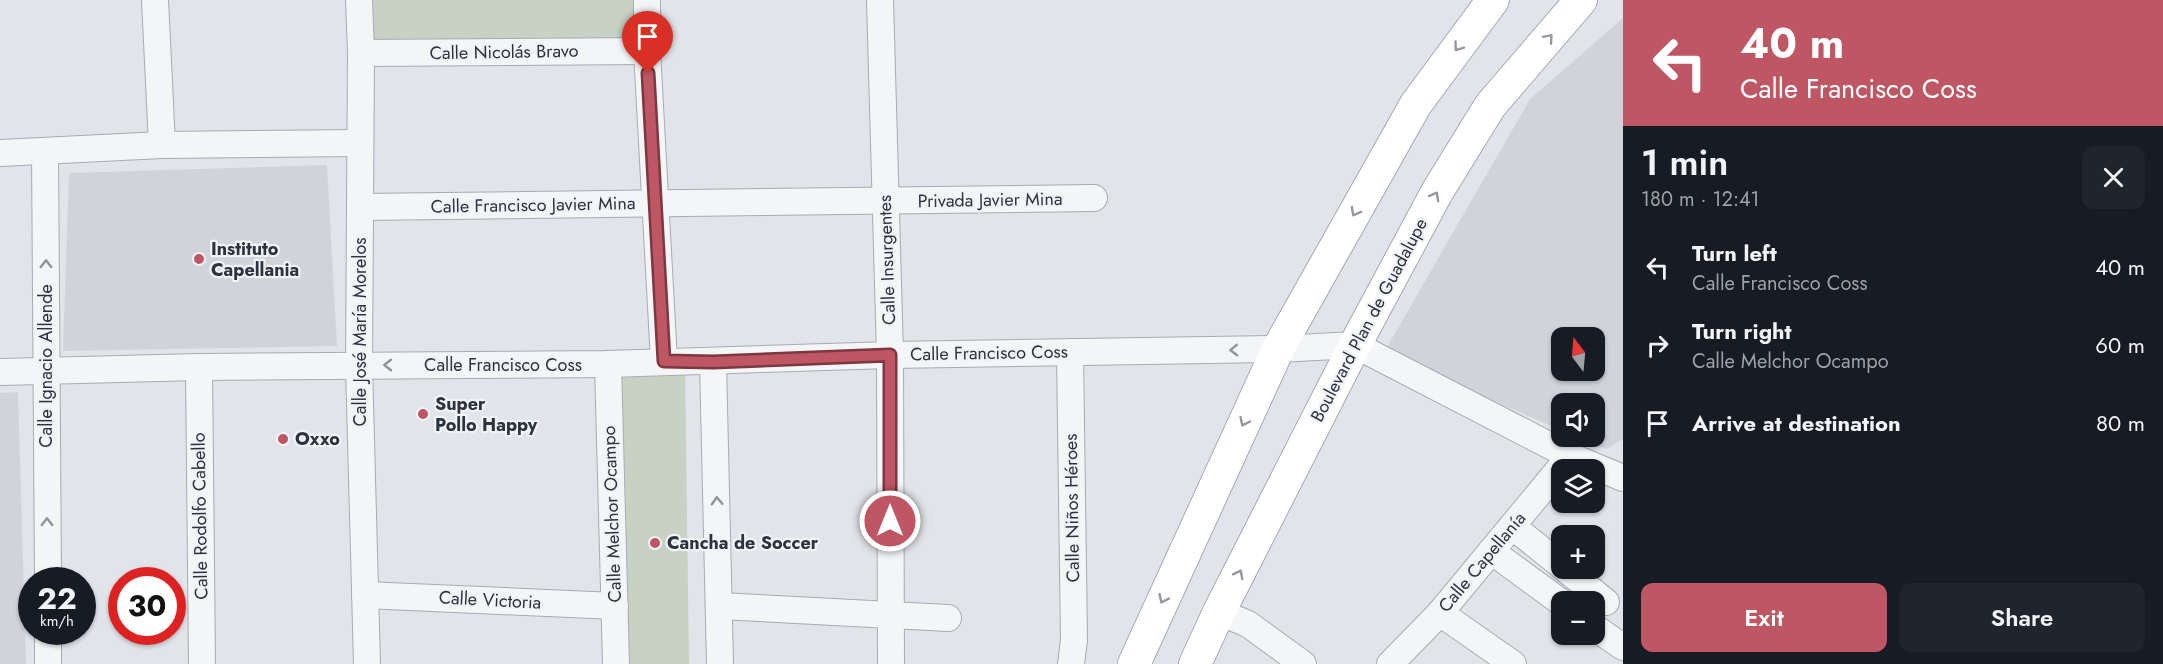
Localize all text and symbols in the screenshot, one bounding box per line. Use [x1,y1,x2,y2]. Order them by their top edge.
pin [622,11,673,73]
text: 40 m [1740,13,1844,74]
icon: arrive [631,20,664,53]
icon: left [1641,24,1719,102]
one-way arrow [1541,34,1552,45]
street label: Calle Nicolás Bravo [429,38,579,66]
one-way arrow [1454,41,1465,52]
text: Calle Francisco Coss [1740,69,1977,108]
text: 1 min [1641,136,1728,188]
button: close [2082,146,2145,209]
text: 180 m · 12:41 [1641,185,1760,214]
street label: Privada Javier Mina [917,186,1063,214]
street label: Calle Francisco Javier Mina [430,190,636,220]
one-way arrow [1428,191,1439,202]
street label: Calle Insurgentes [872,194,902,326]
one-way arrow [1351,206,1362,216]
street label: Boulevard Plan de Guadalupe [1304,213,1434,427]
place label: Instituto Capellania [211,236,299,283]
text: Turn left [1692,237,1777,269]
street label: Calle José María Morelos [347,238,373,426]
icon: left [1641,251,1674,284]
text: 40 m [2095,251,2145,283]
marker: Instituto Capellania [192,252,206,266]
one-way arrow [40,260,52,269]
text: Calle Francisco Coss [1692,269,1867,298]
street label: Calle Ignacio Allende [33,284,59,448]
text: Turn right [1692,315,1792,347]
north arrow [1551,327,1605,381]
map controls [1551,327,1605,645]
icon: right [1641,329,1674,362]
text: 60 m [2095,329,2145,361]
street label: Calle Francisco Coss [910,339,1068,367]
one-way arrow [1229,343,1238,356]
text: Calle Melchor Ocampo [1692,347,1889,376]
street label: Calle Francisco Coss [424,352,582,378]
one-way arrow [384,359,393,371]
place label: Super Pollo Happy [435,391,538,438]
button: sound [1551,393,1605,447]
marker: Super Pollo Happy [416,407,430,421]
icon: arrive [1641,407,1674,440]
text: Arrive at destination [1692,407,1901,439]
text: 80 m [2096,407,2145,439]
one-way arrow [1240,415,1252,426]
street label: Calle Melchor Ocampo [596,425,628,603]
place label: Oxxo [295,426,340,452]
street label: Calle Rodolfo Cabello [186,432,214,600]
marker: Oxxo [276,432,290,446]
street label: Calle Niños Héroes [1058,433,1086,583]
button: layers [1551,459,1605,513]
position arrow [858,489,922,553]
one-way arrow [711,496,723,505]
street label: Calle Capellanía [1432,506,1532,618]
one-way arrow [41,518,53,527]
button: + [1551,525,1605,579]
place label: Cancha de Soccer [667,530,819,556]
marker: Cancha de Soccer [648,536,662,550]
speed limit sign: 30 [108,567,186,645]
one-way arrow [1231,569,1243,580]
text: 22 [37,577,77,620]
button: Exit [1641,583,1887,652]
button: Share [1899,583,2145,652]
street label: Calle Victoria [438,584,542,616]
button: − [1551,591,1605,645]
one-way arrow [1159,593,1171,604]
text: km/h [40,610,74,632]

